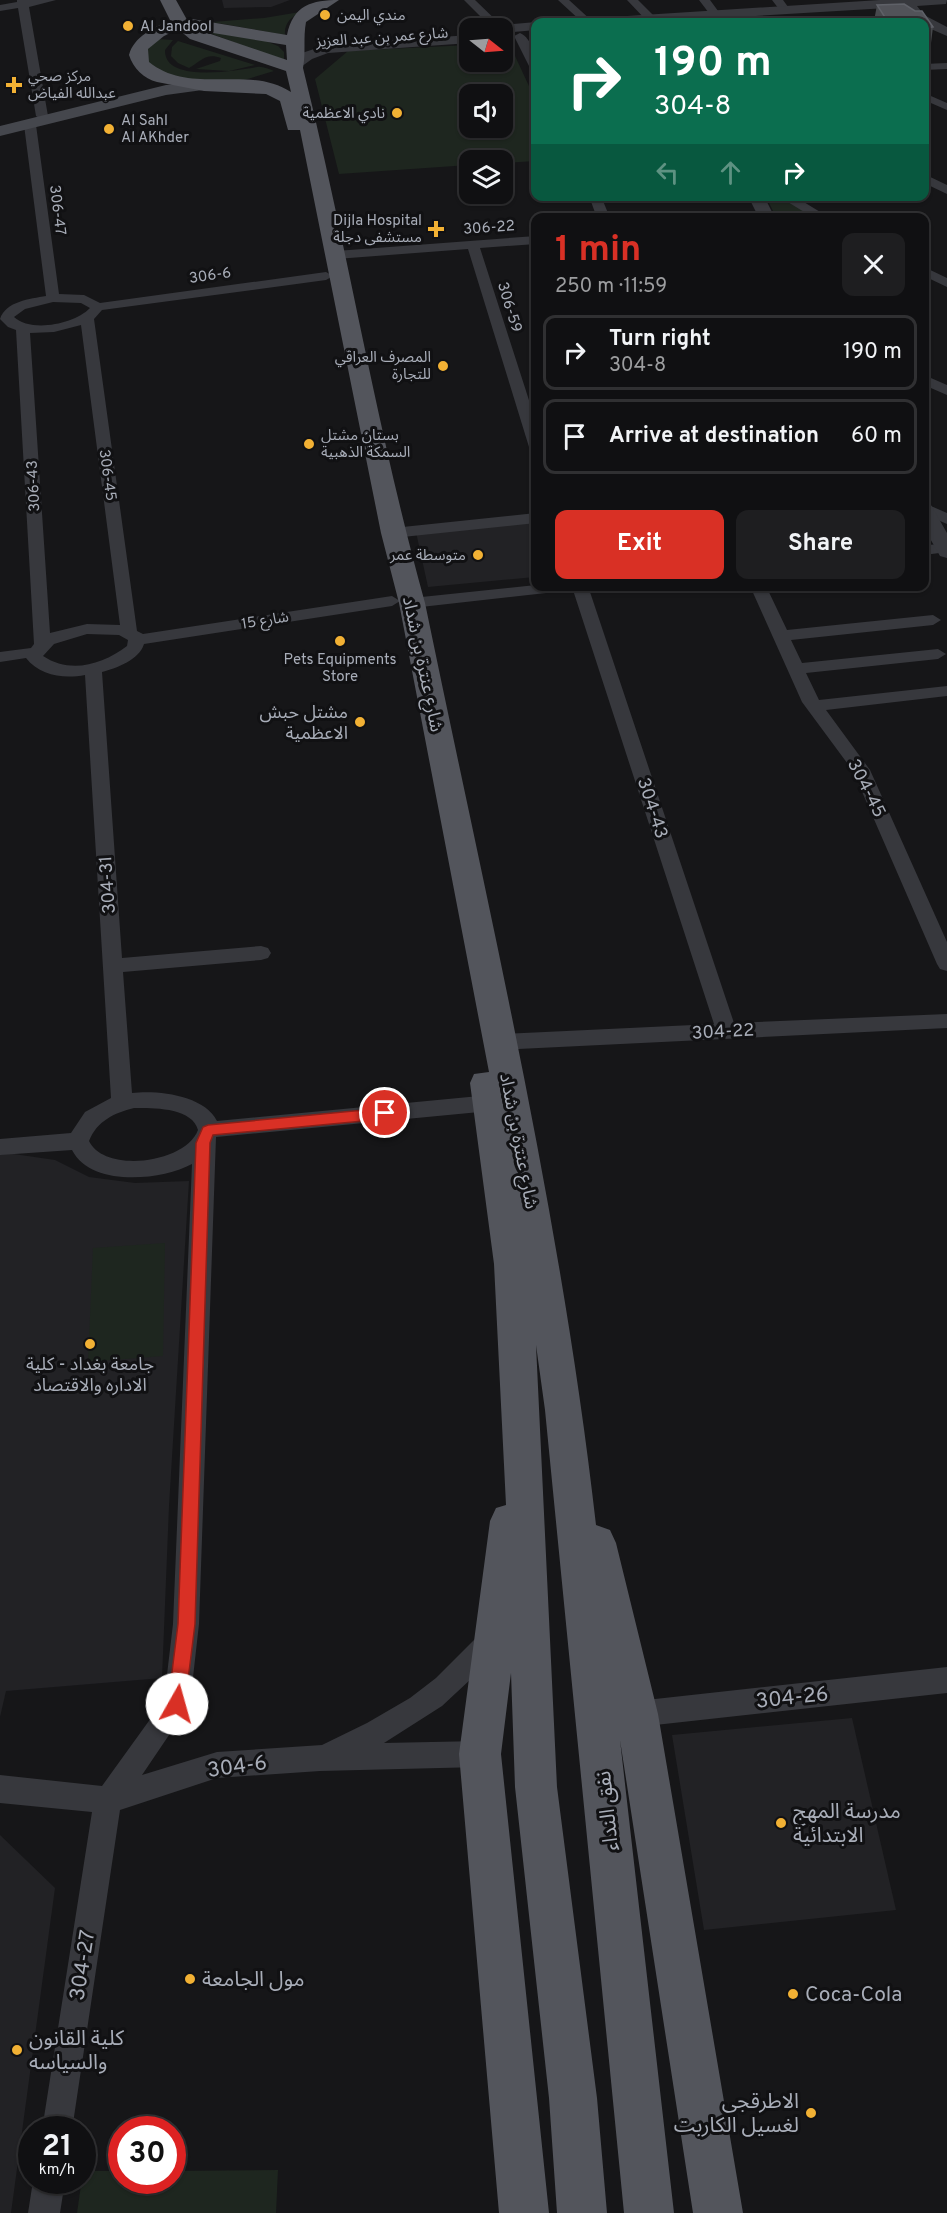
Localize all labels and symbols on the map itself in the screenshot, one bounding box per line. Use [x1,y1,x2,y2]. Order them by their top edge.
place label: مندي اليمن [337,7,406,26]
marker: مندي اليمن [318,8,332,22]
place label: Al Jandool [140,18,212,37]
north arrow [459,18,513,72]
marker: Al Jandool [121,19,135,33]
street label: شارع عمر بن عبد العزيز [314,24,449,54]
place label: مركز صحي عبدالله الفياض [28,68,116,104]
marker: مركز صحي عبدالله الفياض [5,76,23,94]
place label: نادي الاعظمية [302,105,385,124]
marker: نادي الاعظمية [390,106,404,120]
place label: Al Sahl Al AKhder [121,112,189,148]
marker: Al Sahl Al AKhder [102,122,116,136]
street label: 306-47 [44,184,69,237]
place label: Dijla Hospital مستشفى دجلة [333,212,422,248]
street label: 306-22 [463,217,516,240]
marker: Dijla Hospital مستشفى دجلة [427,220,445,238]
street label: 306-6 [188,264,233,289]
street label: 306-59 [492,280,525,335]
place label: المصرف العراقي للتجارة [335,349,431,385]
marker: المصرف العراقي للتجارة [436,359,450,373]
place label: بستان مشتل السمكة الذهبية [321,427,410,463]
marker: بستان مشتل السمكة الذهبية [302,437,316,451]
street label: 306-45 [93,448,120,502]
street label: 306-43 [24,460,45,512]
place label: متوسطة عمر [389,547,466,566]
marker: متوسطة عمر [471,548,485,562]
street label: شارع عنترة بن شداد [395,594,447,734]
street label: شارع 15 [240,608,291,636]
marker: Pets Equipments Store [333,634,347,648]
place label: Pets Equipments Store [283,651,397,687]
place label: مشتل حبش الاعظمية [260,702,348,746]
marker: مشتل حبش الاعظمية [353,715,367,729]
street label: 304-45 [841,755,890,822]
street label: 304-43 [631,775,672,842]
street label: 304-31 [95,855,122,915]
street label: 304-22 [691,1019,755,1046]
street label: شارع عنترة بن شداد [492,1071,542,1211]
pin [359,1087,410,1138]
marker: جامعة بغداد - كلية الاداره والاقتصاد [83,1337,97,1351]
place label: جامعة بغداد - كلية الاداره والاقتصاد [26,1354,154,1398]
position arrow [145,1672,209,1736]
street label: 304-26 [755,1681,830,1716]
street label: 304-6 [206,1750,269,1785]
street label: نفق النداء [591,1769,626,1852]
place label: مدرسة المهج الابتدائية [793,1799,901,1850]
marker: مدرسة المهج الابتدائية [774,1816,788,1830]
street label: 304-27 [65,1928,102,2002]
place label: مول الجامعة [202,1967,305,1994]
marker: مول الجامعة [183,1972,197,1986]
place label: Coca-Cola [805,1982,902,2009]
marker: Coca-Cola [786,1987,800,2001]
place label: كلية القانون والسياسه [29,2026,124,2077]
marker: كلية القانون والسياسه [10,2043,24,2057]
place label: الاطرقجي لغسيل الكاربت [674,2089,799,2140]
marker: الاطرقجي لغسيل الكاربت [804,2106,818,2120]
speed limit sign: 30 [108,2116,186,2194]

